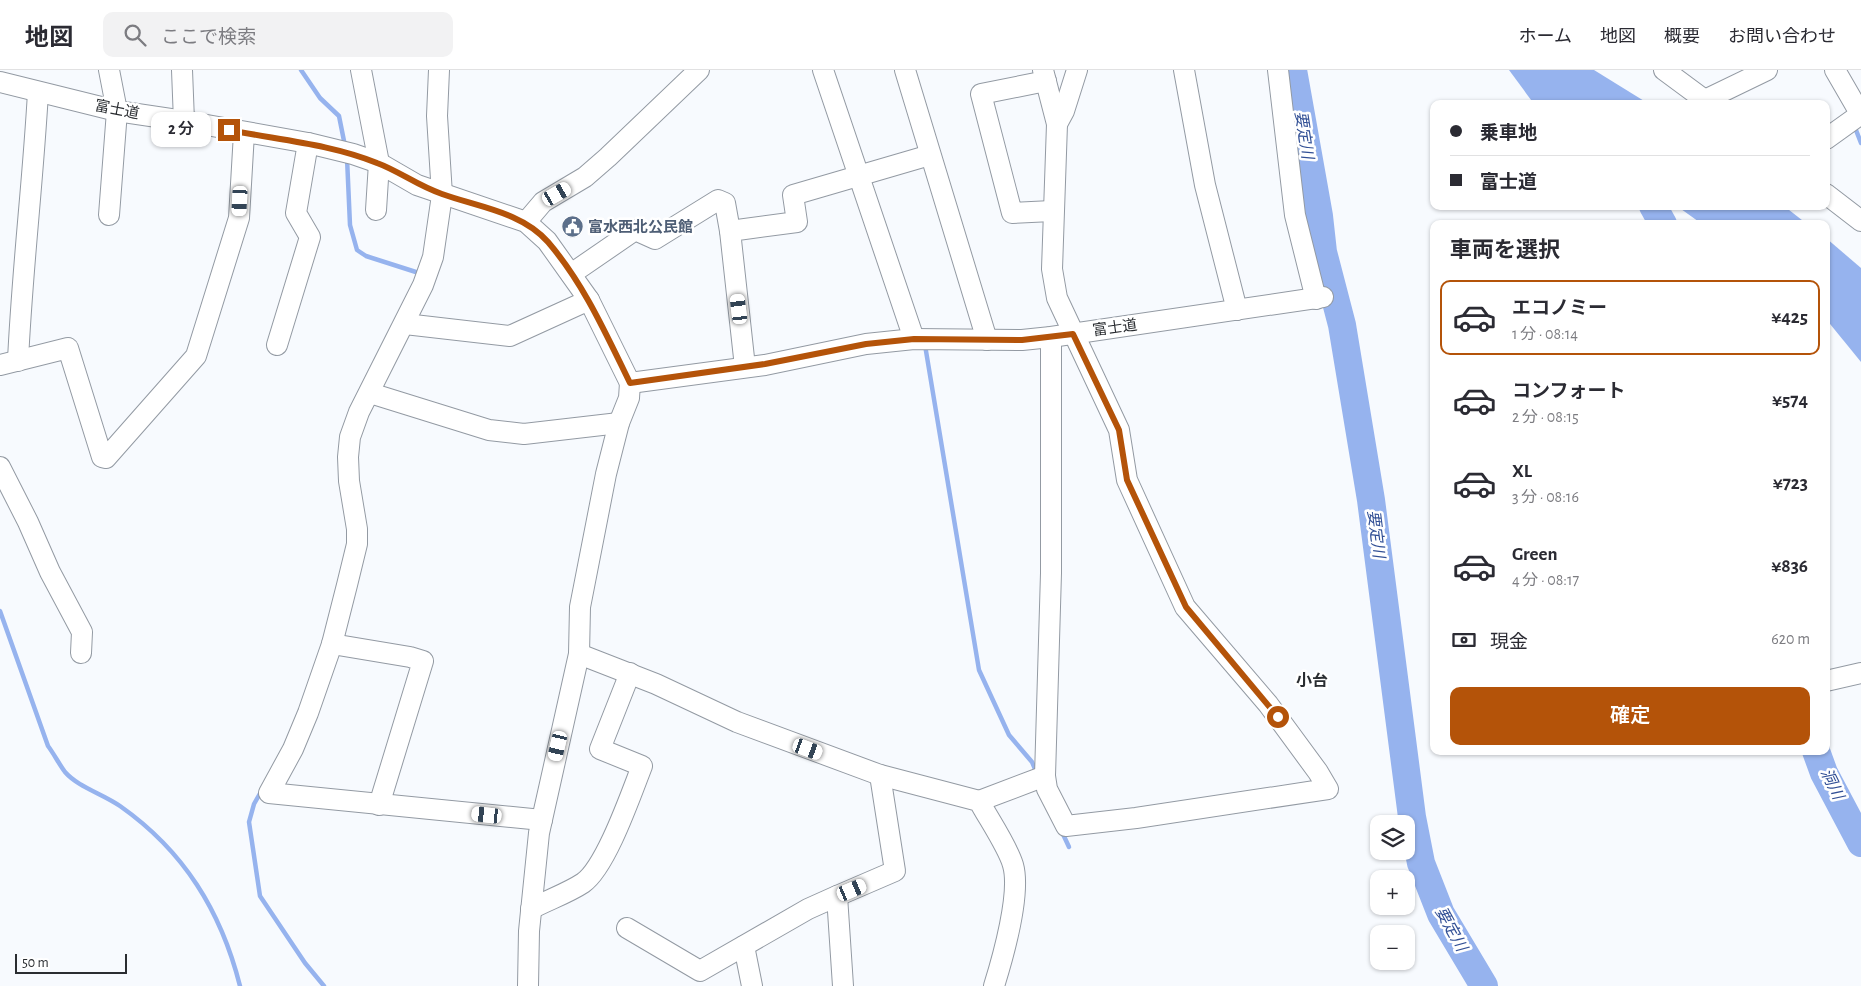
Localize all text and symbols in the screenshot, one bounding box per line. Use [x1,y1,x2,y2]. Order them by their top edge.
search box [103,12,453,57]
icon: search [121,21,149,49]
text: 地図 [25,26,73,50]
text: ここで検索 [161,28,256,47]
text: ホーム [1519,28,1572,46]
text: 地図 [1600,28,1636,46]
text: 概要 [1664,28,1700,46]
text: お問い合わせ [1728,28,1836,46]
street label: 富士道 [93,97,141,122]
water label: 要定川 [1292,110,1317,162]
callout: 2 分 [152,112,212,148]
route end [218,119,240,141]
text: 2 分 [168,121,194,137]
text: 乗車地 [1480,124,1537,143]
text: 富士道 [1480,173,1537,192]
car [540,180,573,208]
car [231,186,248,216]
public building icon: 富水西北公民館 [560,215,584,239]
place label: 富水西北公民館 [588,219,693,235]
text: 車両を選択 [1450,239,1560,261]
car [729,293,748,325]
icon: car [1452,295,1497,340]
text: エコノミー [1512,299,1607,318]
text: ¥425 [1771,308,1808,327]
street label: 富士道 [1092,316,1138,339]
text: 1 分 · 08:14 [1512,326,1578,342]
icon: car [1452,378,1497,423]
text: コンフォート [1512,382,1625,401]
text: ¥574 [1772,391,1808,410]
text: 2 分 · 08:15 [1512,409,1579,425]
icon: car [1452,461,1497,506]
text: XL [1512,462,1532,481]
text: ¥723 [1773,474,1808,493]
text: 3 分 · 08:16 [1512,489,1579,505]
water label: 要定川 [1365,509,1388,561]
icon: car [1452,544,1497,589]
text: Green [1512,545,1558,564]
text: ¥836 [1771,557,1808,576]
text: 4 分 · 08:17 [1512,572,1579,588]
icon: cash [1450,626,1478,654]
text: 620 m [1771,631,1810,647]
text: 現金 [1490,633,1528,652]
district label: 小台 [1296,672,1328,689]
button: 確定 [1450,687,1810,745]
route start [1267,706,1289,728]
car [547,730,568,762]
car [791,737,824,761]
water label: 洞川 [1818,766,1848,804]
car [471,806,502,824]
map controls [1370,815,1415,970]
button: layers [1370,815,1415,860]
button: + [1370,870,1415,915]
car [835,877,868,903]
water label: 要定川 [1432,904,1471,956]
button: − [1370,925,1415,970]
scale bar [15,951,128,974]
text: 50 m [22,956,49,970]

